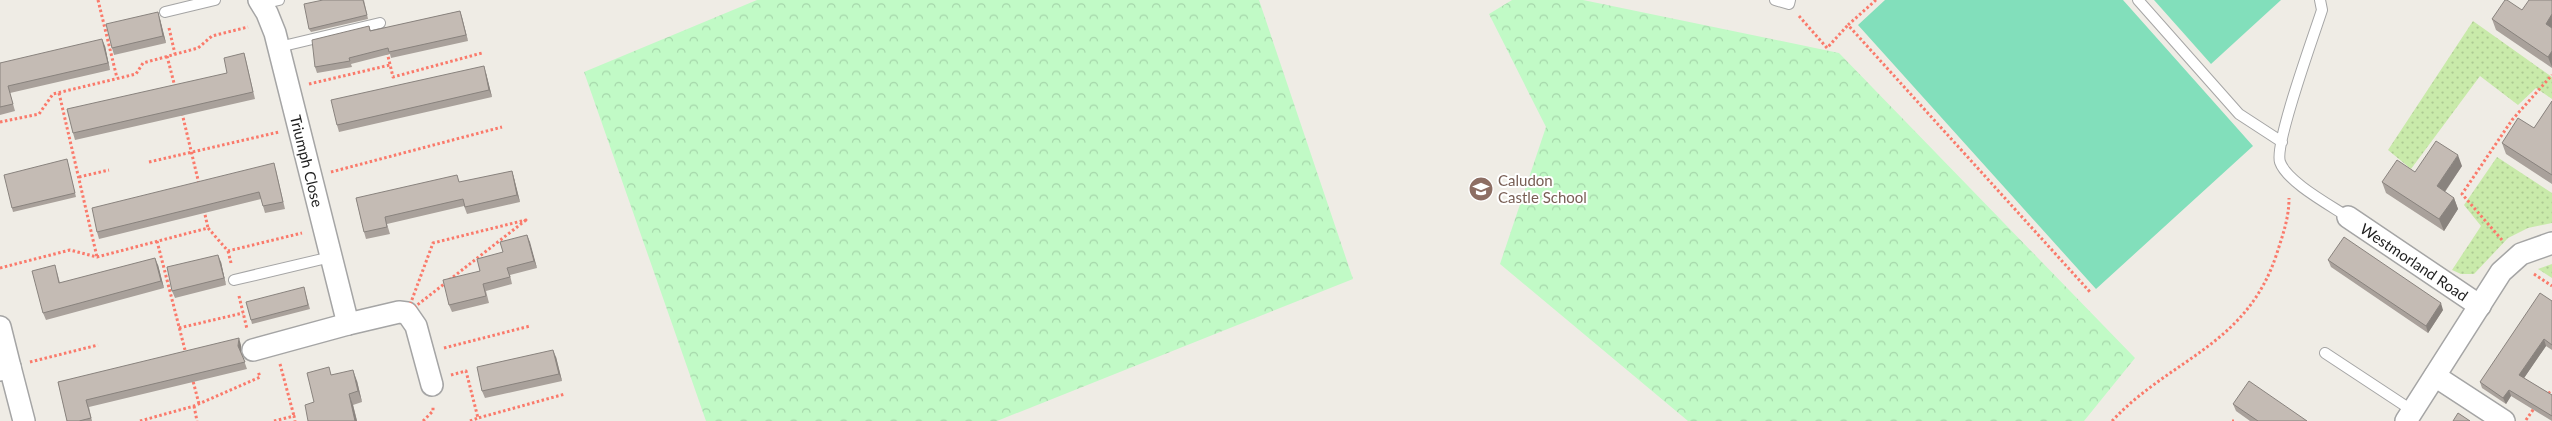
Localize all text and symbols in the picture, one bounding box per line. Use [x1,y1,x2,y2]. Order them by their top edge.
street label: Triumph Close [287,113,327,209]
place label: Caludon Castle School [1498,171,1587,206]
school or university icon: Caludon Castle School [1468,176,1494,202]
street label: Westmorland Road [2357,219,2472,304]

